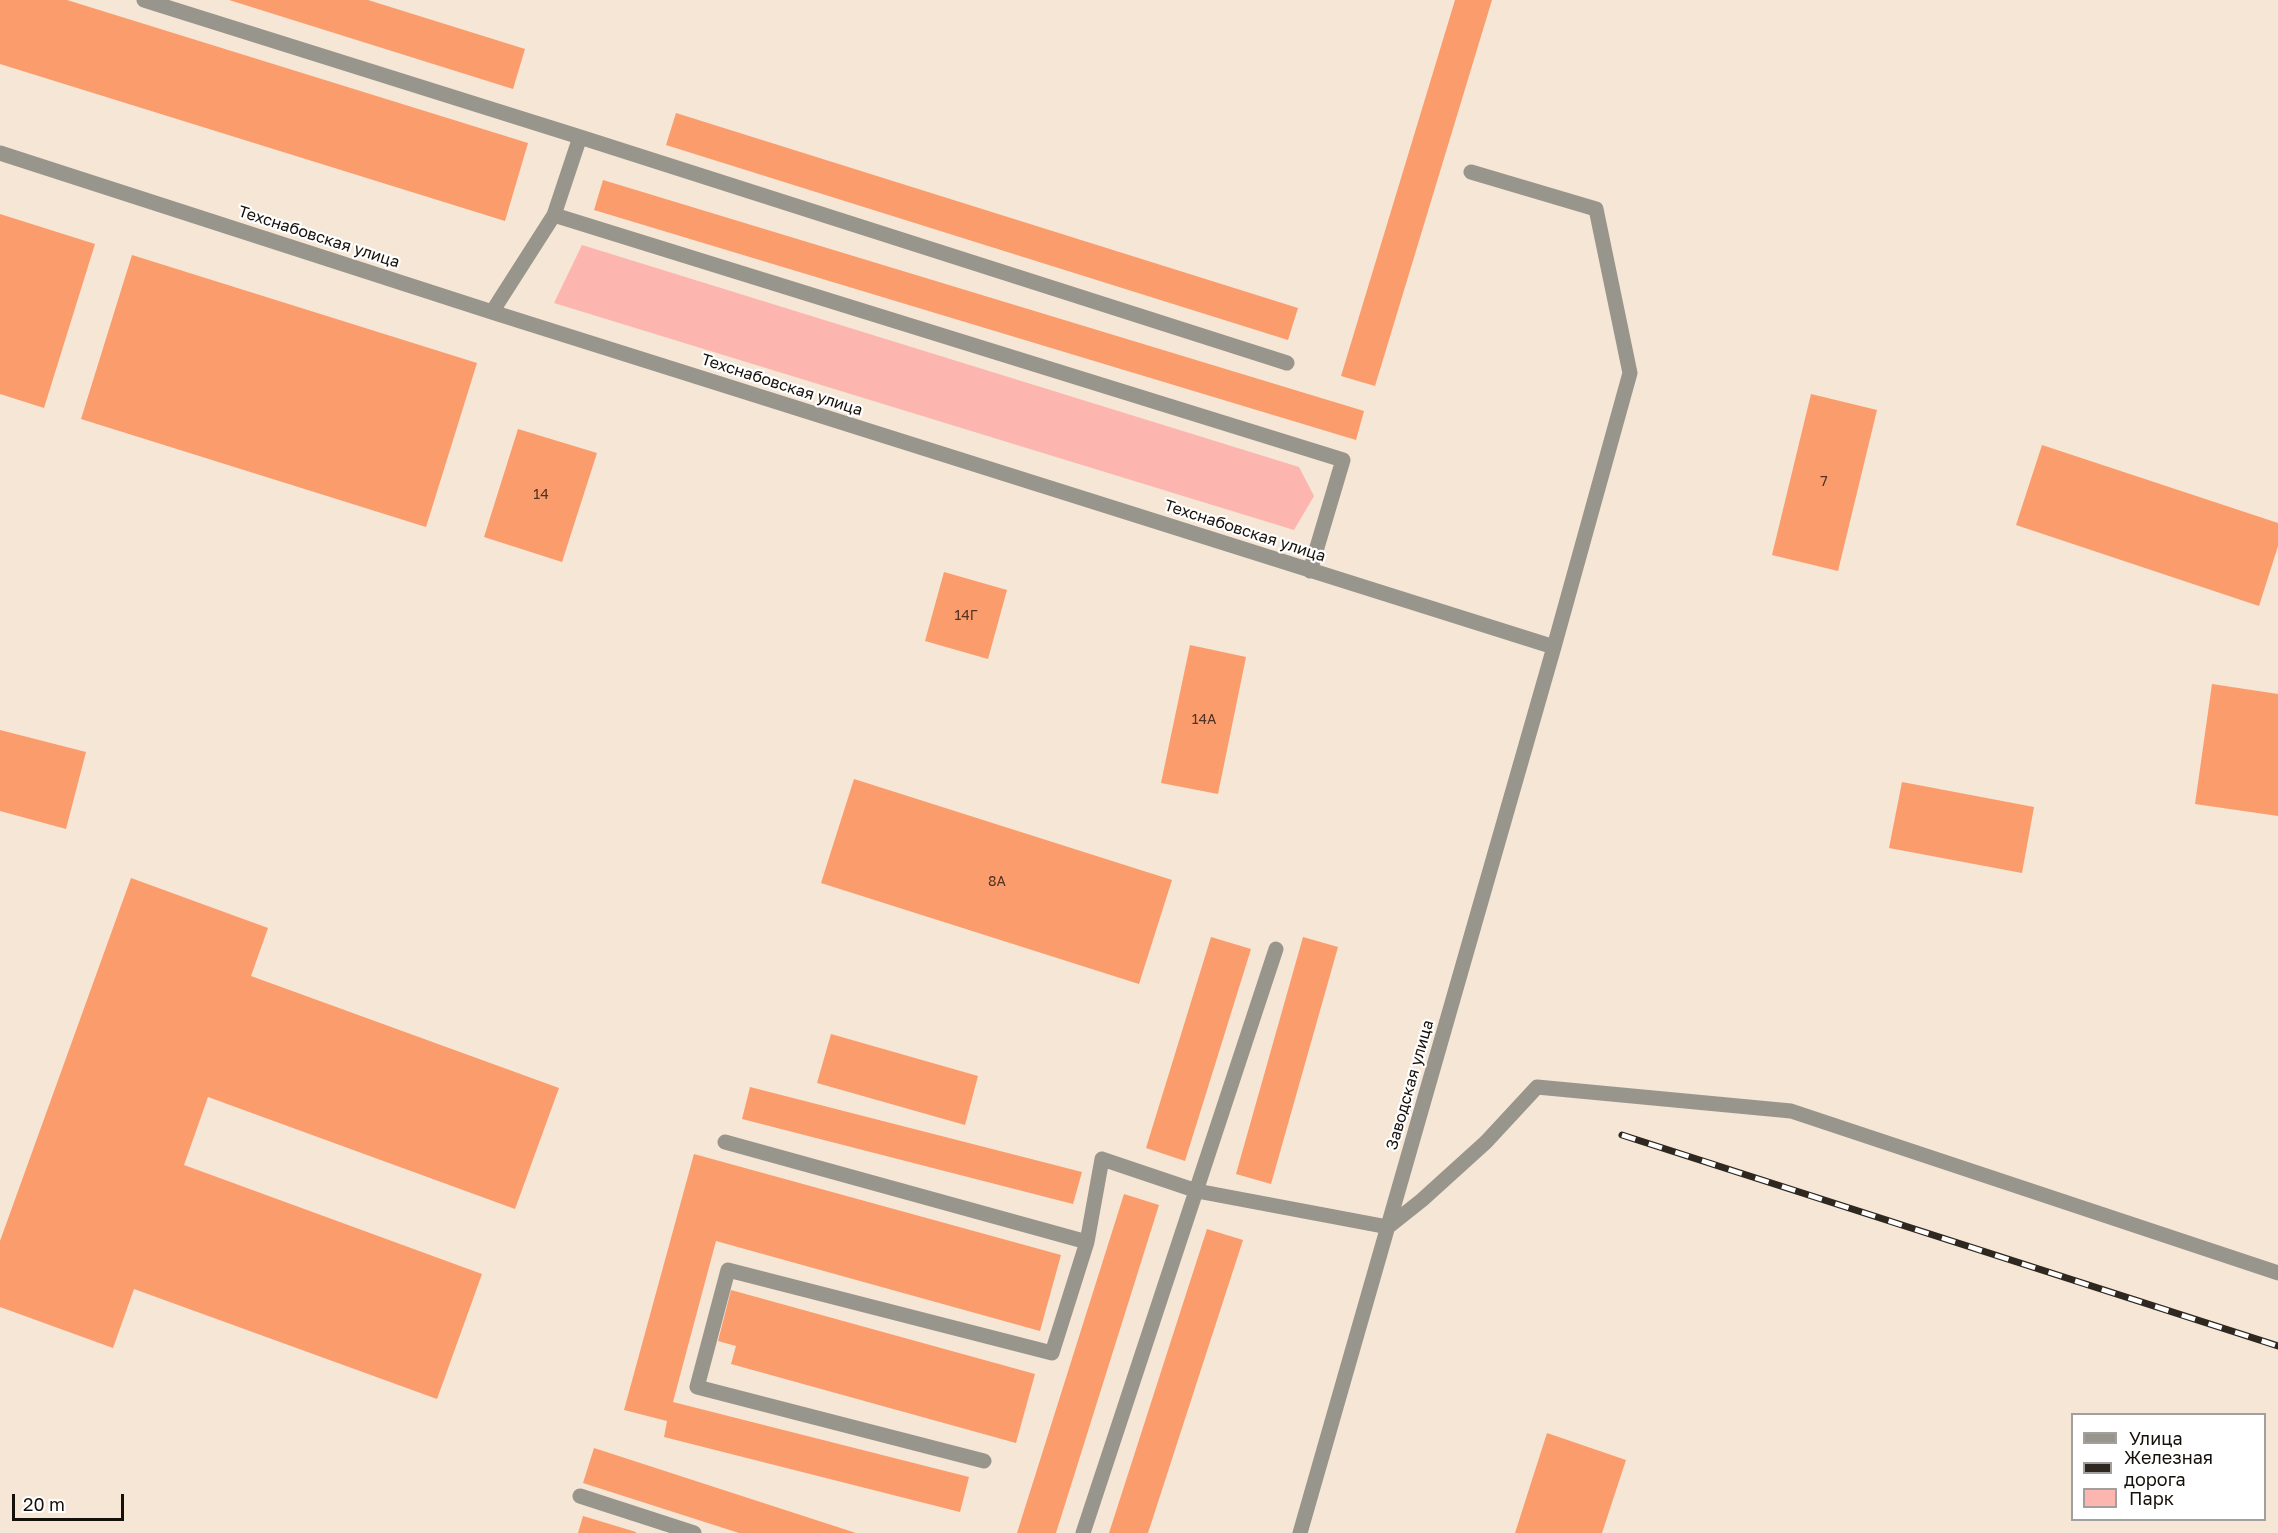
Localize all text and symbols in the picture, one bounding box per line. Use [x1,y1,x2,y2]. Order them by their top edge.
street label: Техснабовская улица [236,202,402,272]
street label: Техснабовская улица [699,350,865,420]
house number: 7 [1820,474,1828,490]
house number: 14 [533,487,549,503]
street label: Техснабовская улица [1162,496,1328,566]
house number: 14Г [954,608,978,624]
house number: 14А [1192,712,1216,728]
house number: 8А [988,874,1006,890]
street label: Заводская улица [1382,1018,1438,1152]
legend [2071,1413,2266,1521]
text: Улица [2129,1427,2183,1449]
text: Железная дорога [2124,1446,2213,1490]
scale bar [15,1482,128,1520]
text: Парк [2129,1487,2174,1509]
text: 20 m [23,1493,65,1515]

